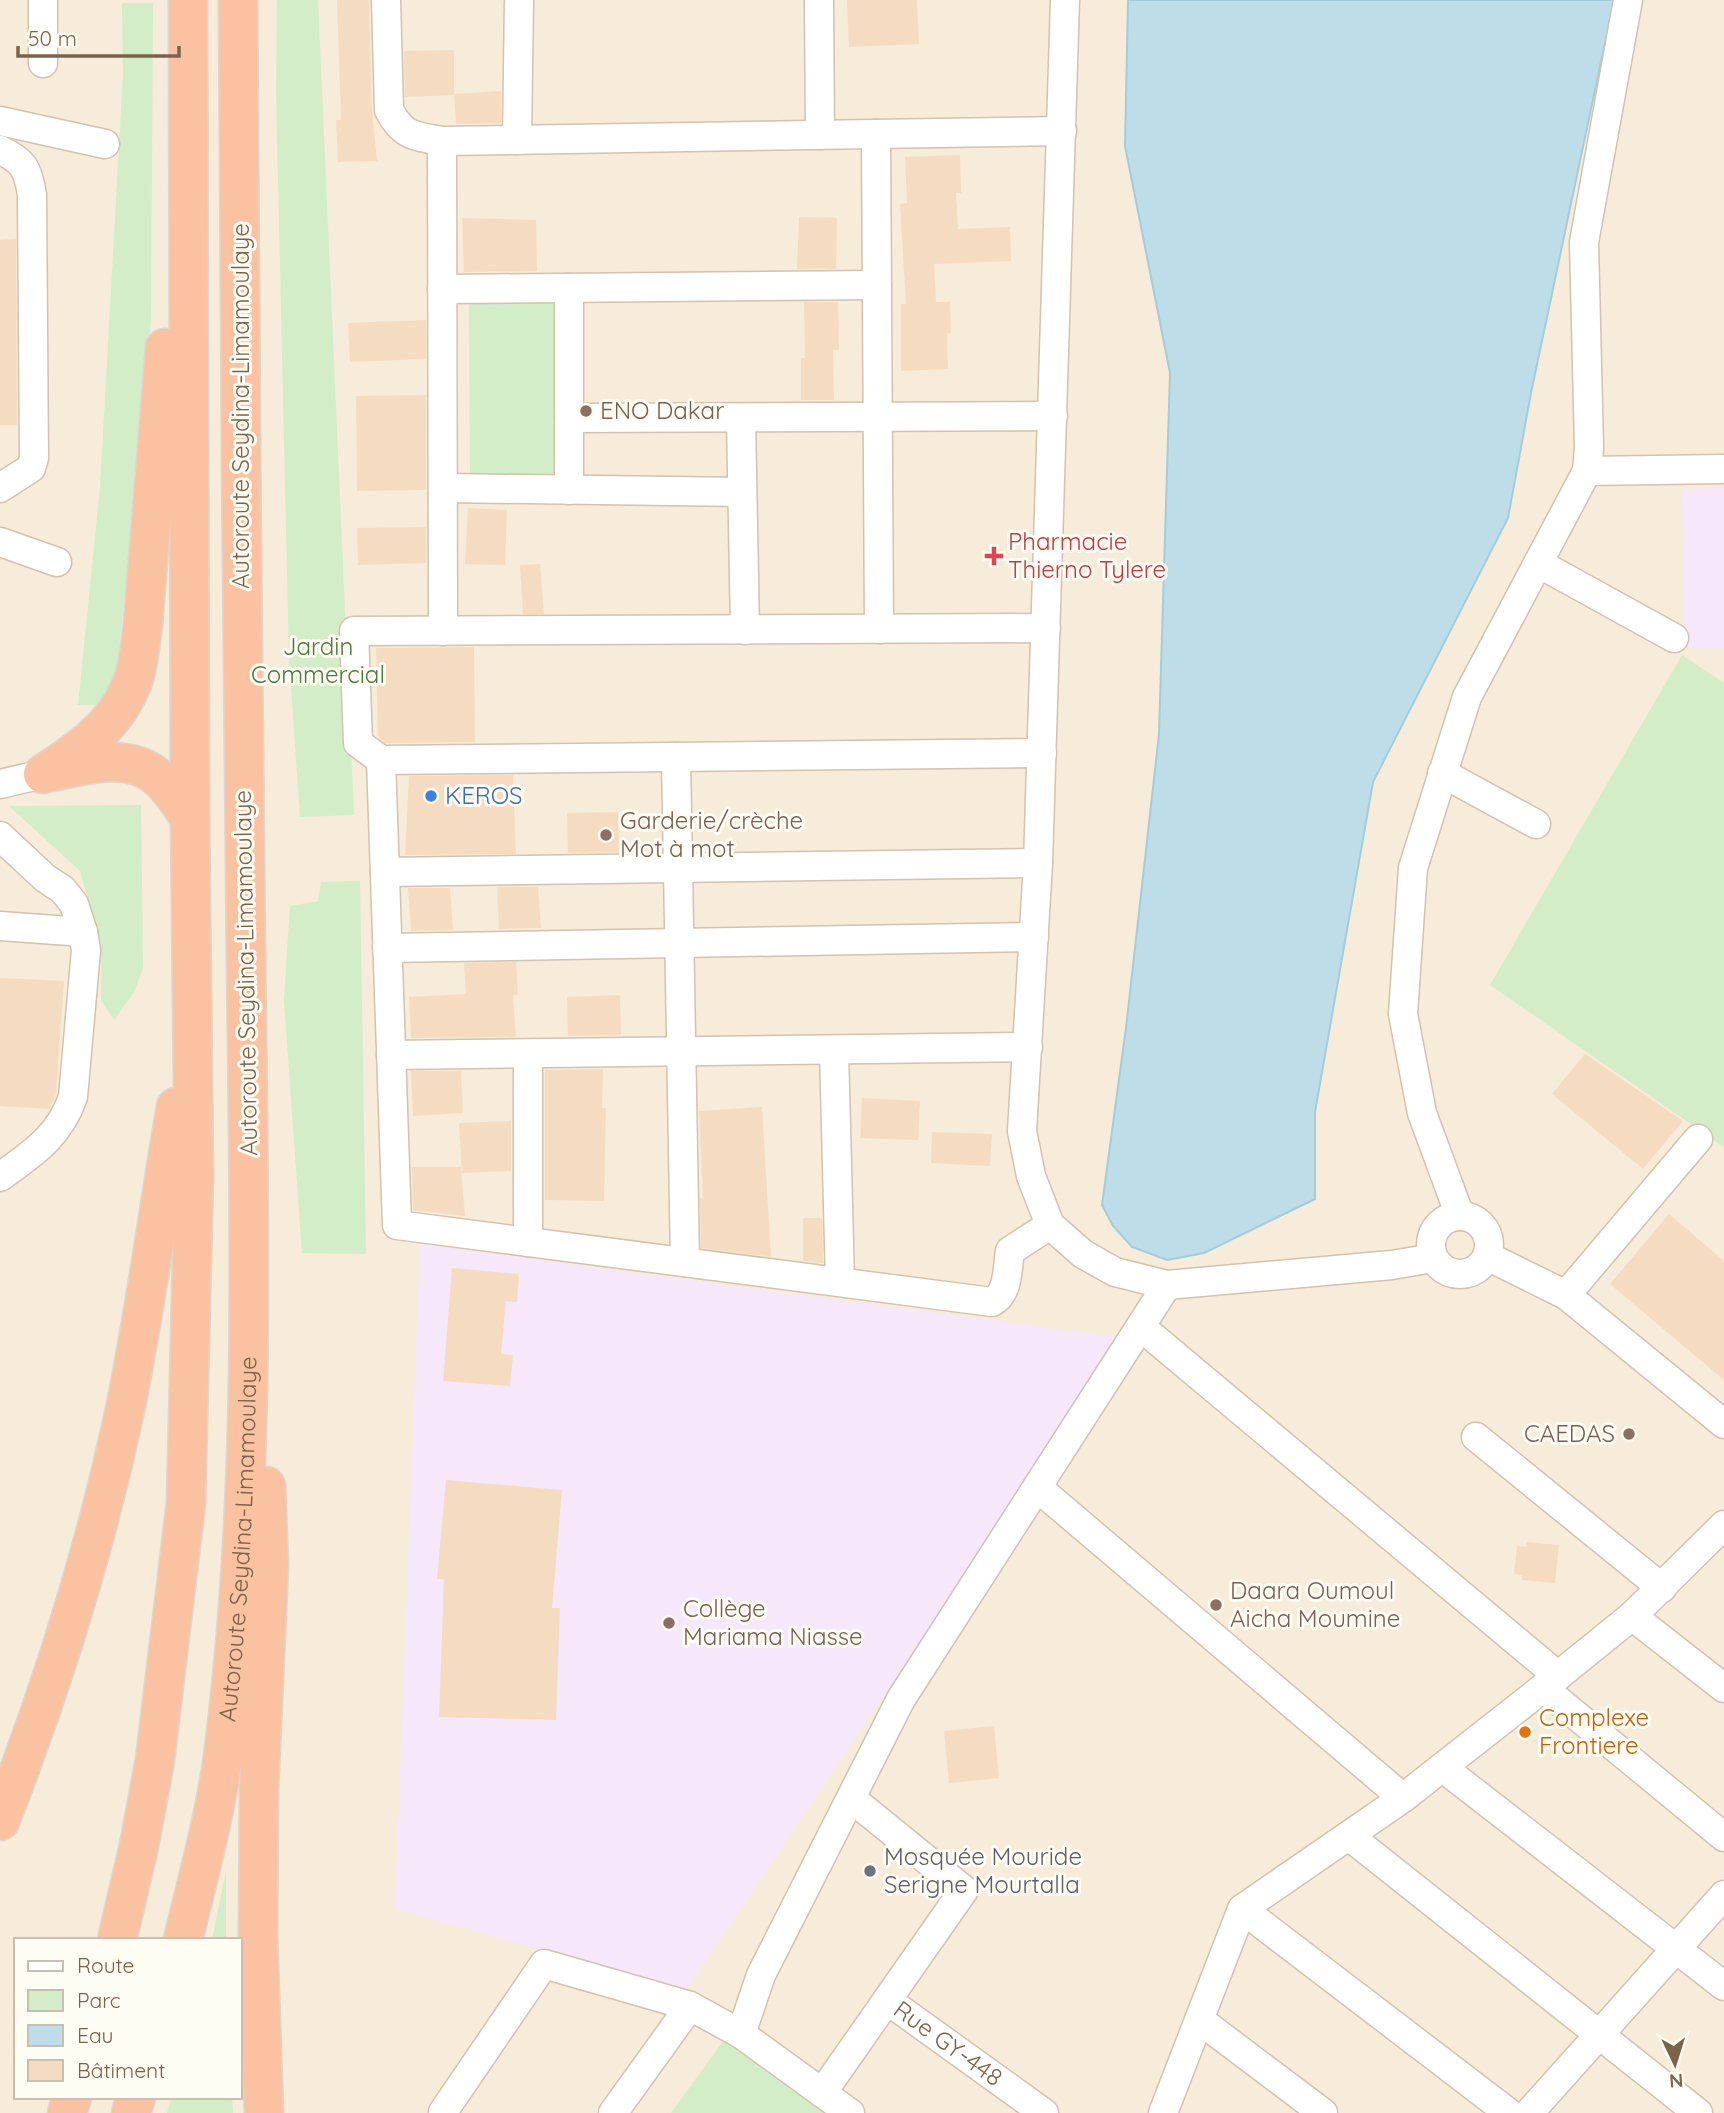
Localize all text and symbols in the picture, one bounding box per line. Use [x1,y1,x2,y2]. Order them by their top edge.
scale bar [18,14,178,58]
text: 50 m [28,25,77,51]
street label: Autoroute Seydina-Limamoulaye [225,223,255,589]
place label: ENO Dakar [600,395,724,425]
marker: ENO Dakar [578,403,594,419]
place label: Pharmacie Thierno Tylere [1008,526,1166,584]
marker: Pharmacie Thierno Tylere [986,548,1002,564]
park label: Jardin Commercial [251,631,385,689]
place label: KEROS [445,780,523,810]
marker: KEROS [423,788,439,804]
street label: Autoroute Seydina-Limamoulaye [227,790,263,1156]
place label: Garderie/crèche Mot à mot [620,805,803,863]
marker: Garderie/crèche Mot à mot [598,827,614,843]
street label: Autoroute Seydina-Limamoulaye [211,1356,262,1723]
place label: CAEDAS [1524,1418,1615,1448]
marker: CAEDAS [1621,1426,1637,1442]
place label: Daara Oumoul Aicha Moumine [1230,1575,1400,1633]
place label: Collège Mariama Niasse [683,1593,863,1651]
marker: Daara Oumoul Aicha Moumine [1208,1597,1224,1613]
marker: Collège Mariama Niasse [661,1615,677,1631]
place label: Complexe Frontiere [1539,1702,1649,1760]
marker: Complexe Frontiere [1517,1724,1533,1740]
place label: Mosquée Mouride Serigne Mourtalla [884,1841,1082,1899]
marker: Mosquée Mouride Serigne Mourtalla [862,1863,878,1879]
legend [14,1938,242,2099]
text: Route [77,1952,134,1978]
text: Parc [77,1987,121,2013]
street label: Rue GY-448 [888,1994,1009,2092]
text: Eau [77,2022,113,2048]
north arrow [1640,2029,1710,2099]
text: Bâtiment [77,2057,165,2083]
text: N [1668,2069,1684,2093]

